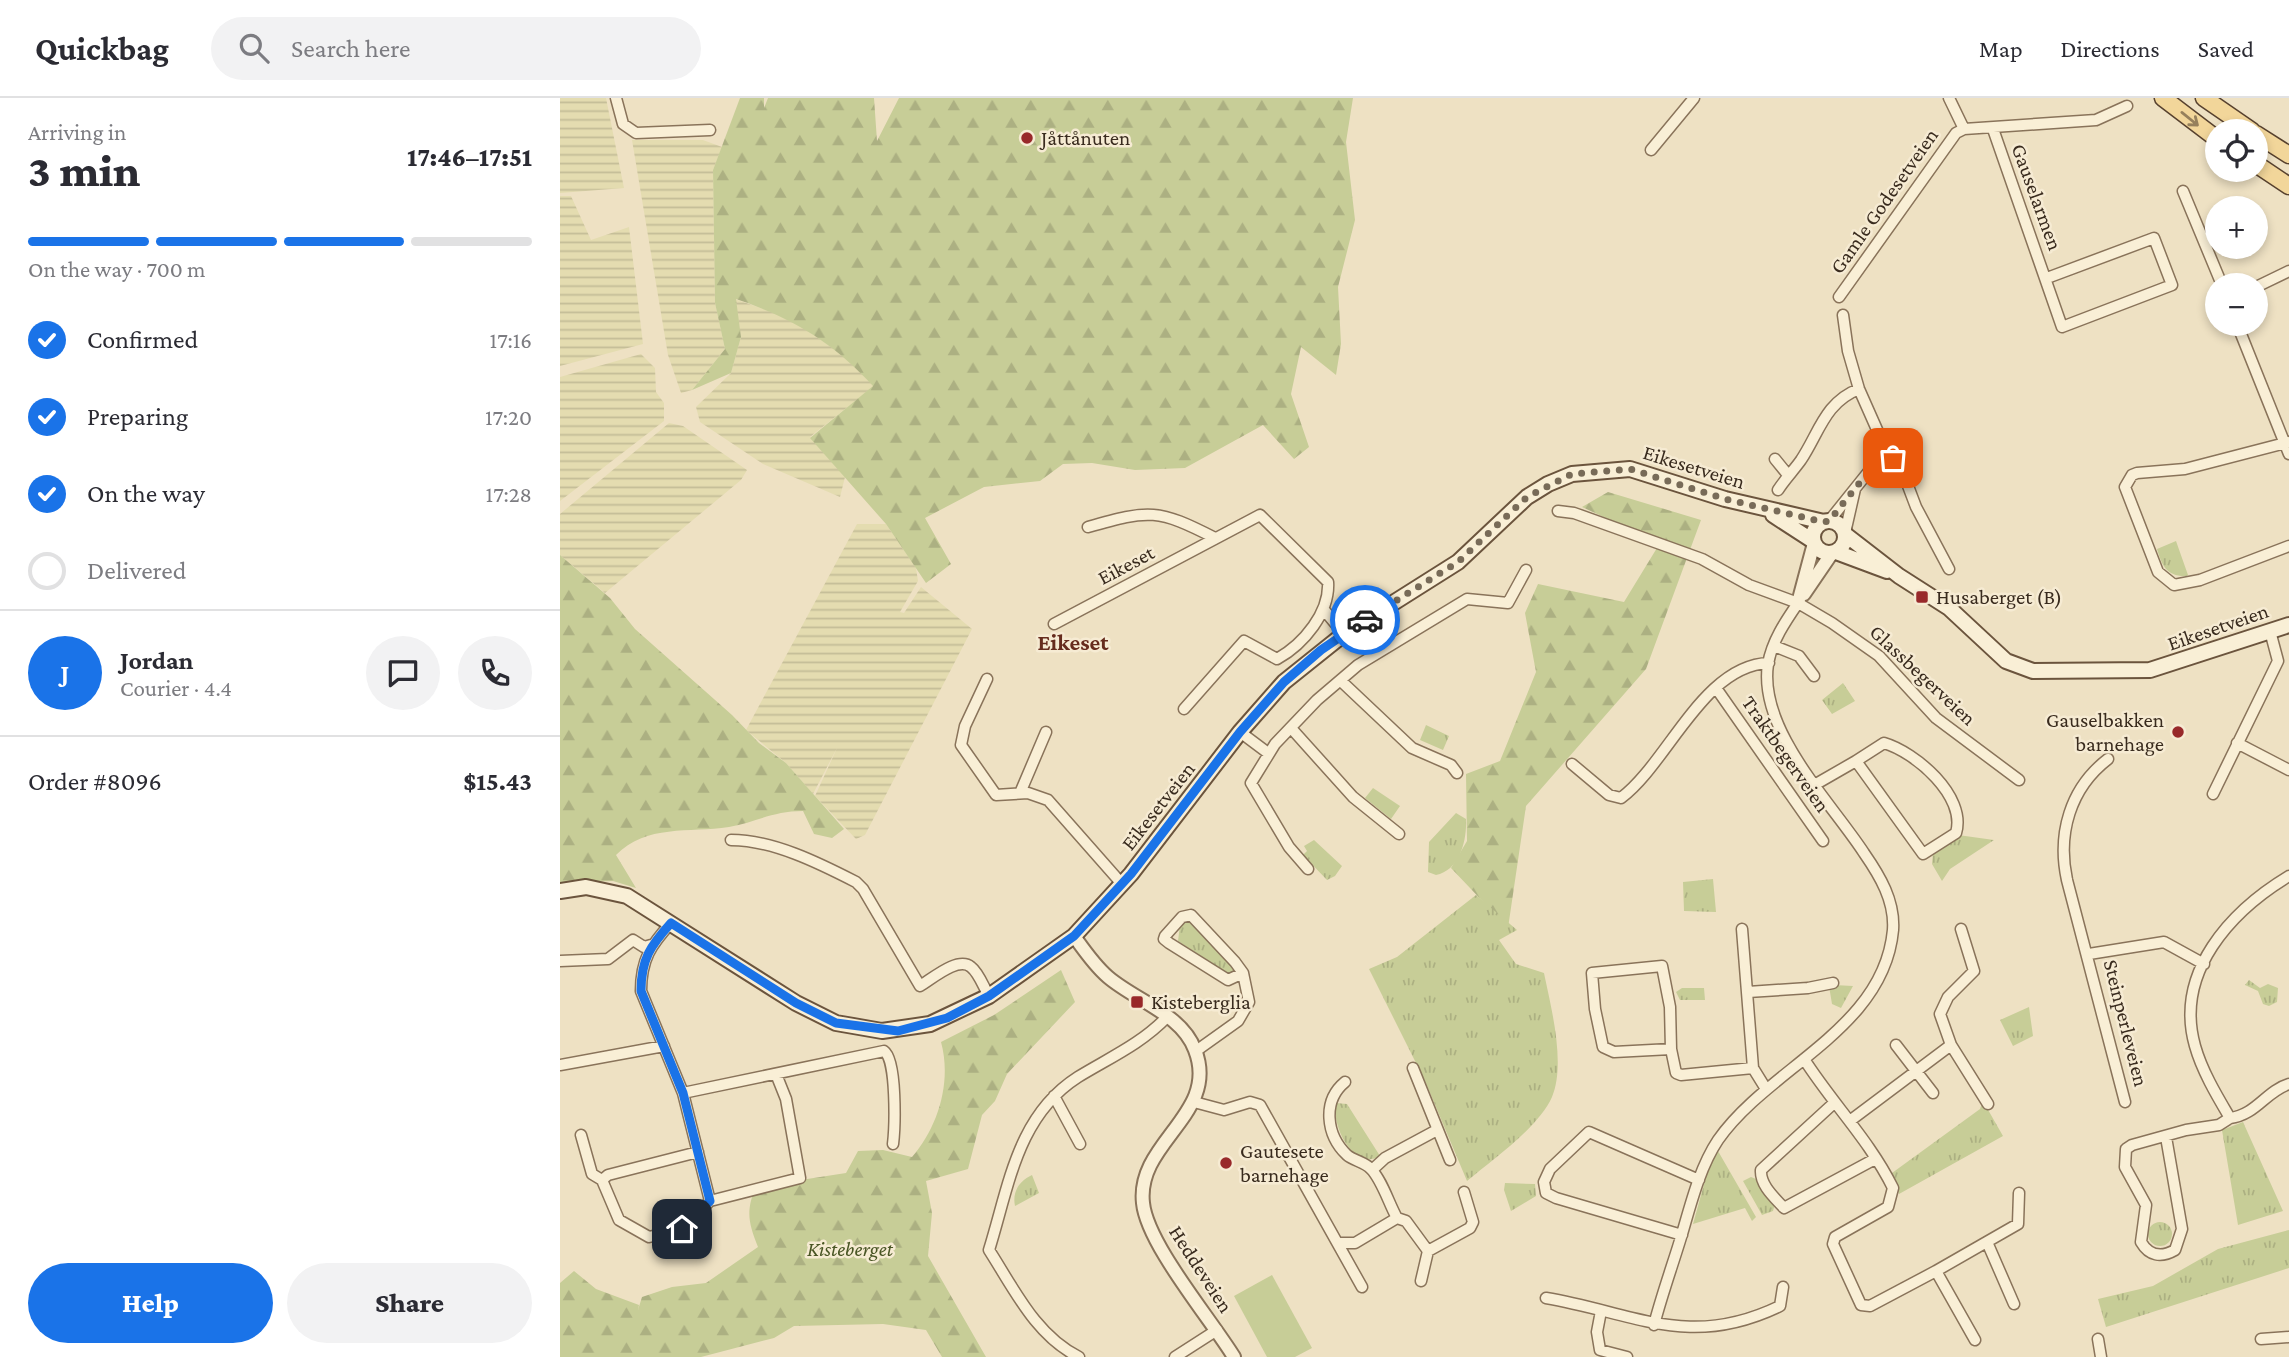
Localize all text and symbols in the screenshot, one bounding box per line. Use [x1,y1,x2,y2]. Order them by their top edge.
search box [211,17,701,80]
icon: search [235,29,273,67]
text: Quickbag [35,30,169,67]
text: Search here [291,34,410,63]
text: Map [1979,35,2023,62]
text: Directions [2061,35,2160,62]
text: Saved [2198,35,2254,62]
one-way arrow [2180,112,2198,127]
text: Arriving in [28,119,126,145]
map controls [2205,119,2268,336]
button: locate [2205,119,2268,182]
street label: Gamle Godesetveien [1825,124,1943,278]
place label: Jåttånuten [1039,126,1130,150]
marker: Jåttånuten [1019,130,1035,146]
street label: Gauselarmen [2007,140,2067,254]
text: 17:46–17:51 [407,143,532,172]
text: 3 min [28,145,140,196]
button: + [2205,196,2268,259]
text: On the way · 700 m [28,256,206,282]
button: − [2205,273,2268,336]
icon: check [28,321,66,359]
text: Confirmed [87,325,198,354]
text: 17:16 [490,327,532,353]
icon: check [28,398,66,436]
text: Preparing [87,402,188,431]
text: 17:20 [485,404,532,430]
pin [1863,428,1923,488]
icon: bag [1874,439,1912,477]
street label: Eikesetveien [1640,440,1748,494]
icon: check [28,475,66,513]
text: On the way [87,479,205,508]
text: 17:28 [486,481,532,507]
street label: Eikeset [1094,540,1159,590]
text: Delivered [87,556,186,585]
courier [1330,585,1400,655]
place label: Husaberget (B) [1936,585,2062,609]
marker: Husaberget (B) [1914,589,1930,605]
street label: Eikesetveien [2164,599,2272,655]
icon: car [1346,601,1384,639]
street label: Glassbegerveien [1865,620,1981,730]
district label: Eikeset [1037,629,1109,655]
button: chat [366,636,440,710]
button: phone [458,636,532,710]
text: Jordan [120,646,194,675]
text: J [61,659,69,688]
text: Courier · 4.4 [120,675,232,701]
street label: Traktbegerveien [1737,691,1835,817]
place label: Gauselbakken barnehage [2046,708,2164,756]
marker: Gauselbakken barnehage [2170,724,2186,740]
street label: Eikesetveien [1116,757,1200,855]
text: Order #8096 [28,767,162,796]
text: $15.43 [463,767,532,796]
street label: Steinperleveien [2099,957,2153,1089]
place label: Kisteberglia [1151,990,1251,1014]
marker: Kisteberglia [1129,994,1145,1010]
place label: Gautesete barnehage [1240,1139,1329,1187]
marker: Gautesete barnehage [1218,1155,1234,1171]
pin [652,1199,712,1259]
icon: home [663,1210,701,1248]
street label: Heddeveien [1164,1221,1238,1317]
park label: Kisteberget [807,1237,894,1261]
button: Help [28,1263,273,1343]
button: Share [287,1263,532,1343]

